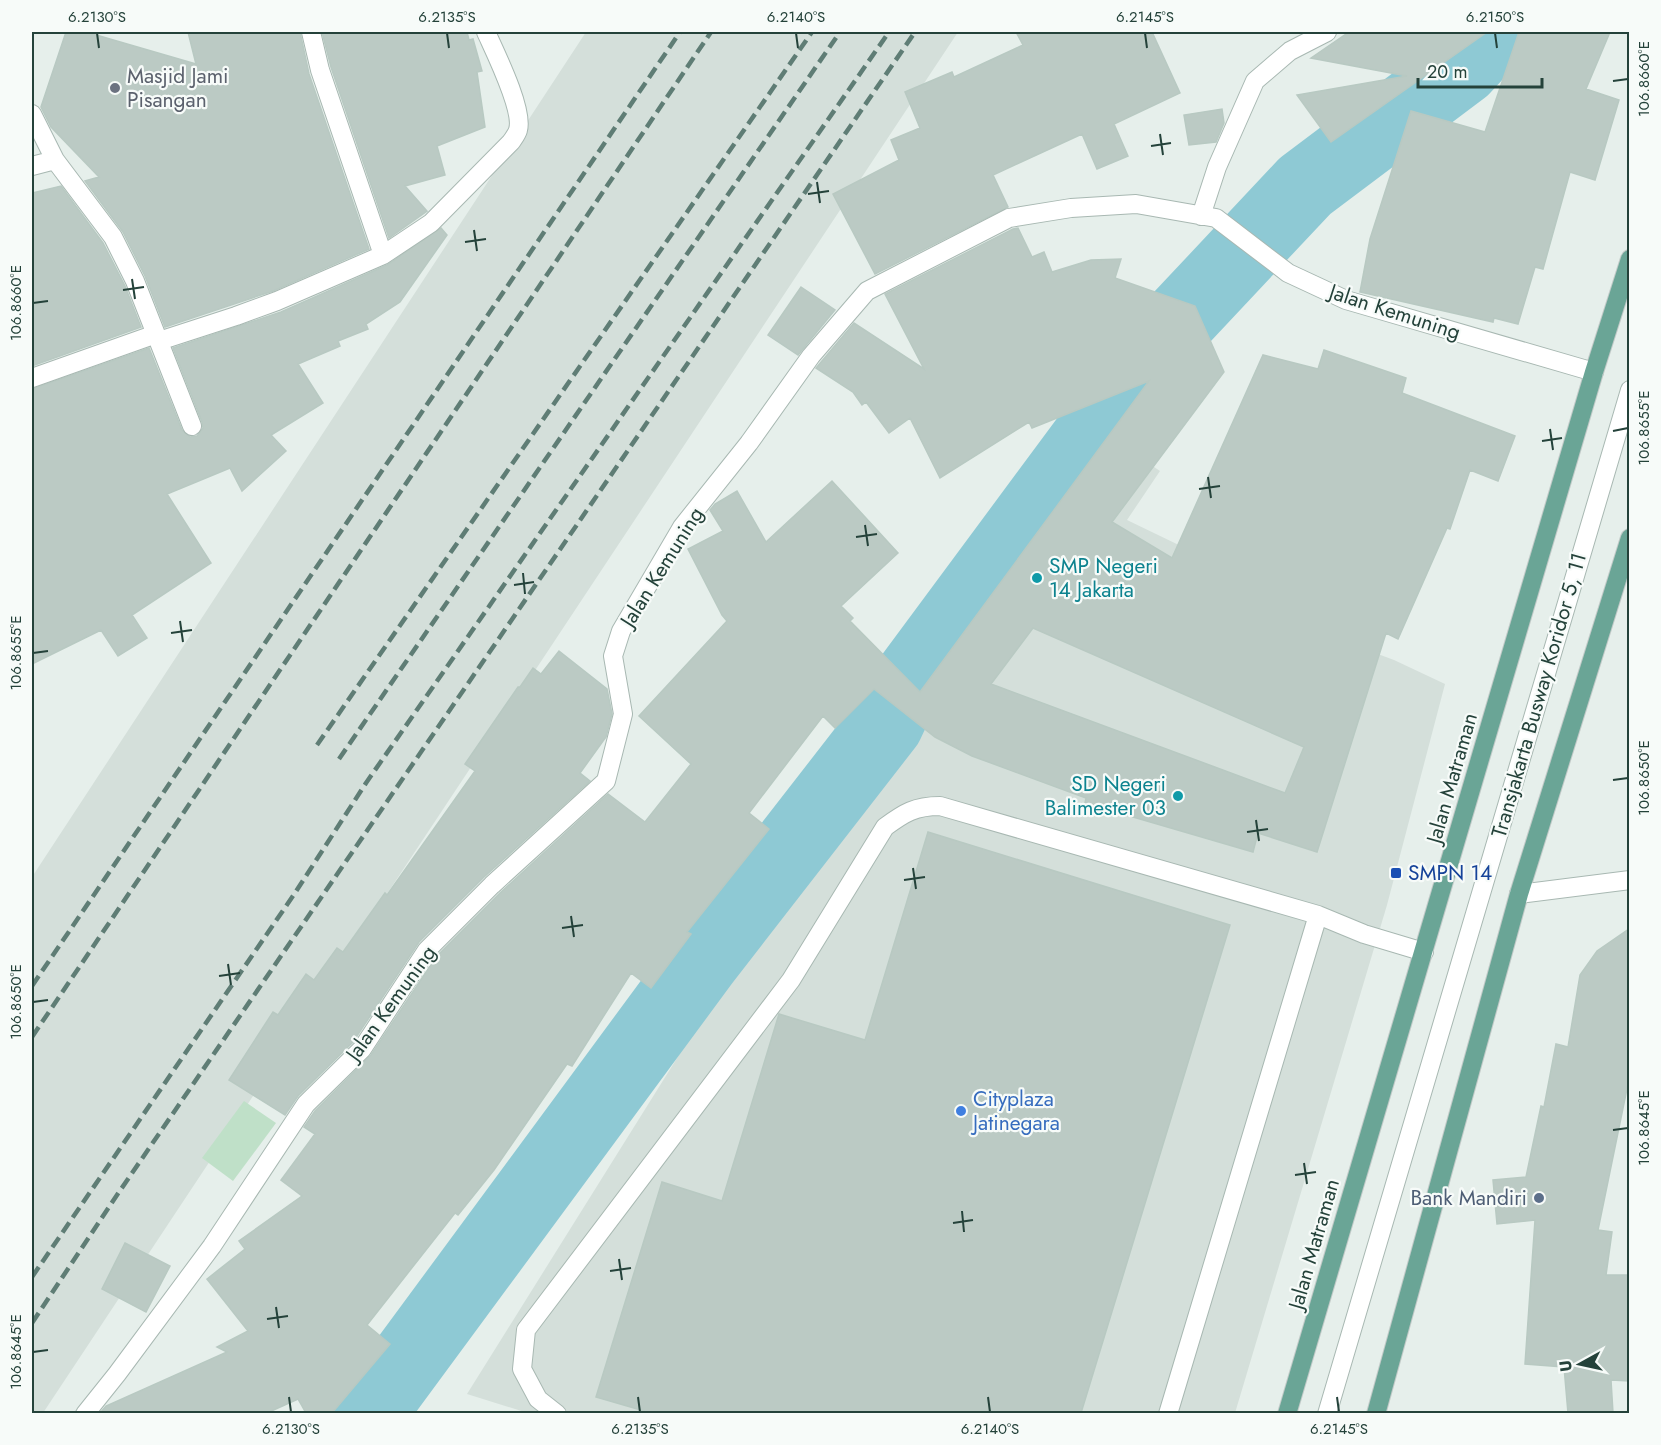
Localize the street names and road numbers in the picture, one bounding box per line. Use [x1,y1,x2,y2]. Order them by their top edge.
street label: Jalan Kemuning [1323,276,1464,347]
street label: Jalan Kemuning [612,501,711,635]
street label: Transjakarta Busway Koridor 5, 11 [1484,549,1594,841]
street label: Jalan Matraman [1418,709,1485,850]
street label: Jalan Kemuning [337,939,443,1069]
street label: Jalan Matraman [1280,1175,1347,1316]

